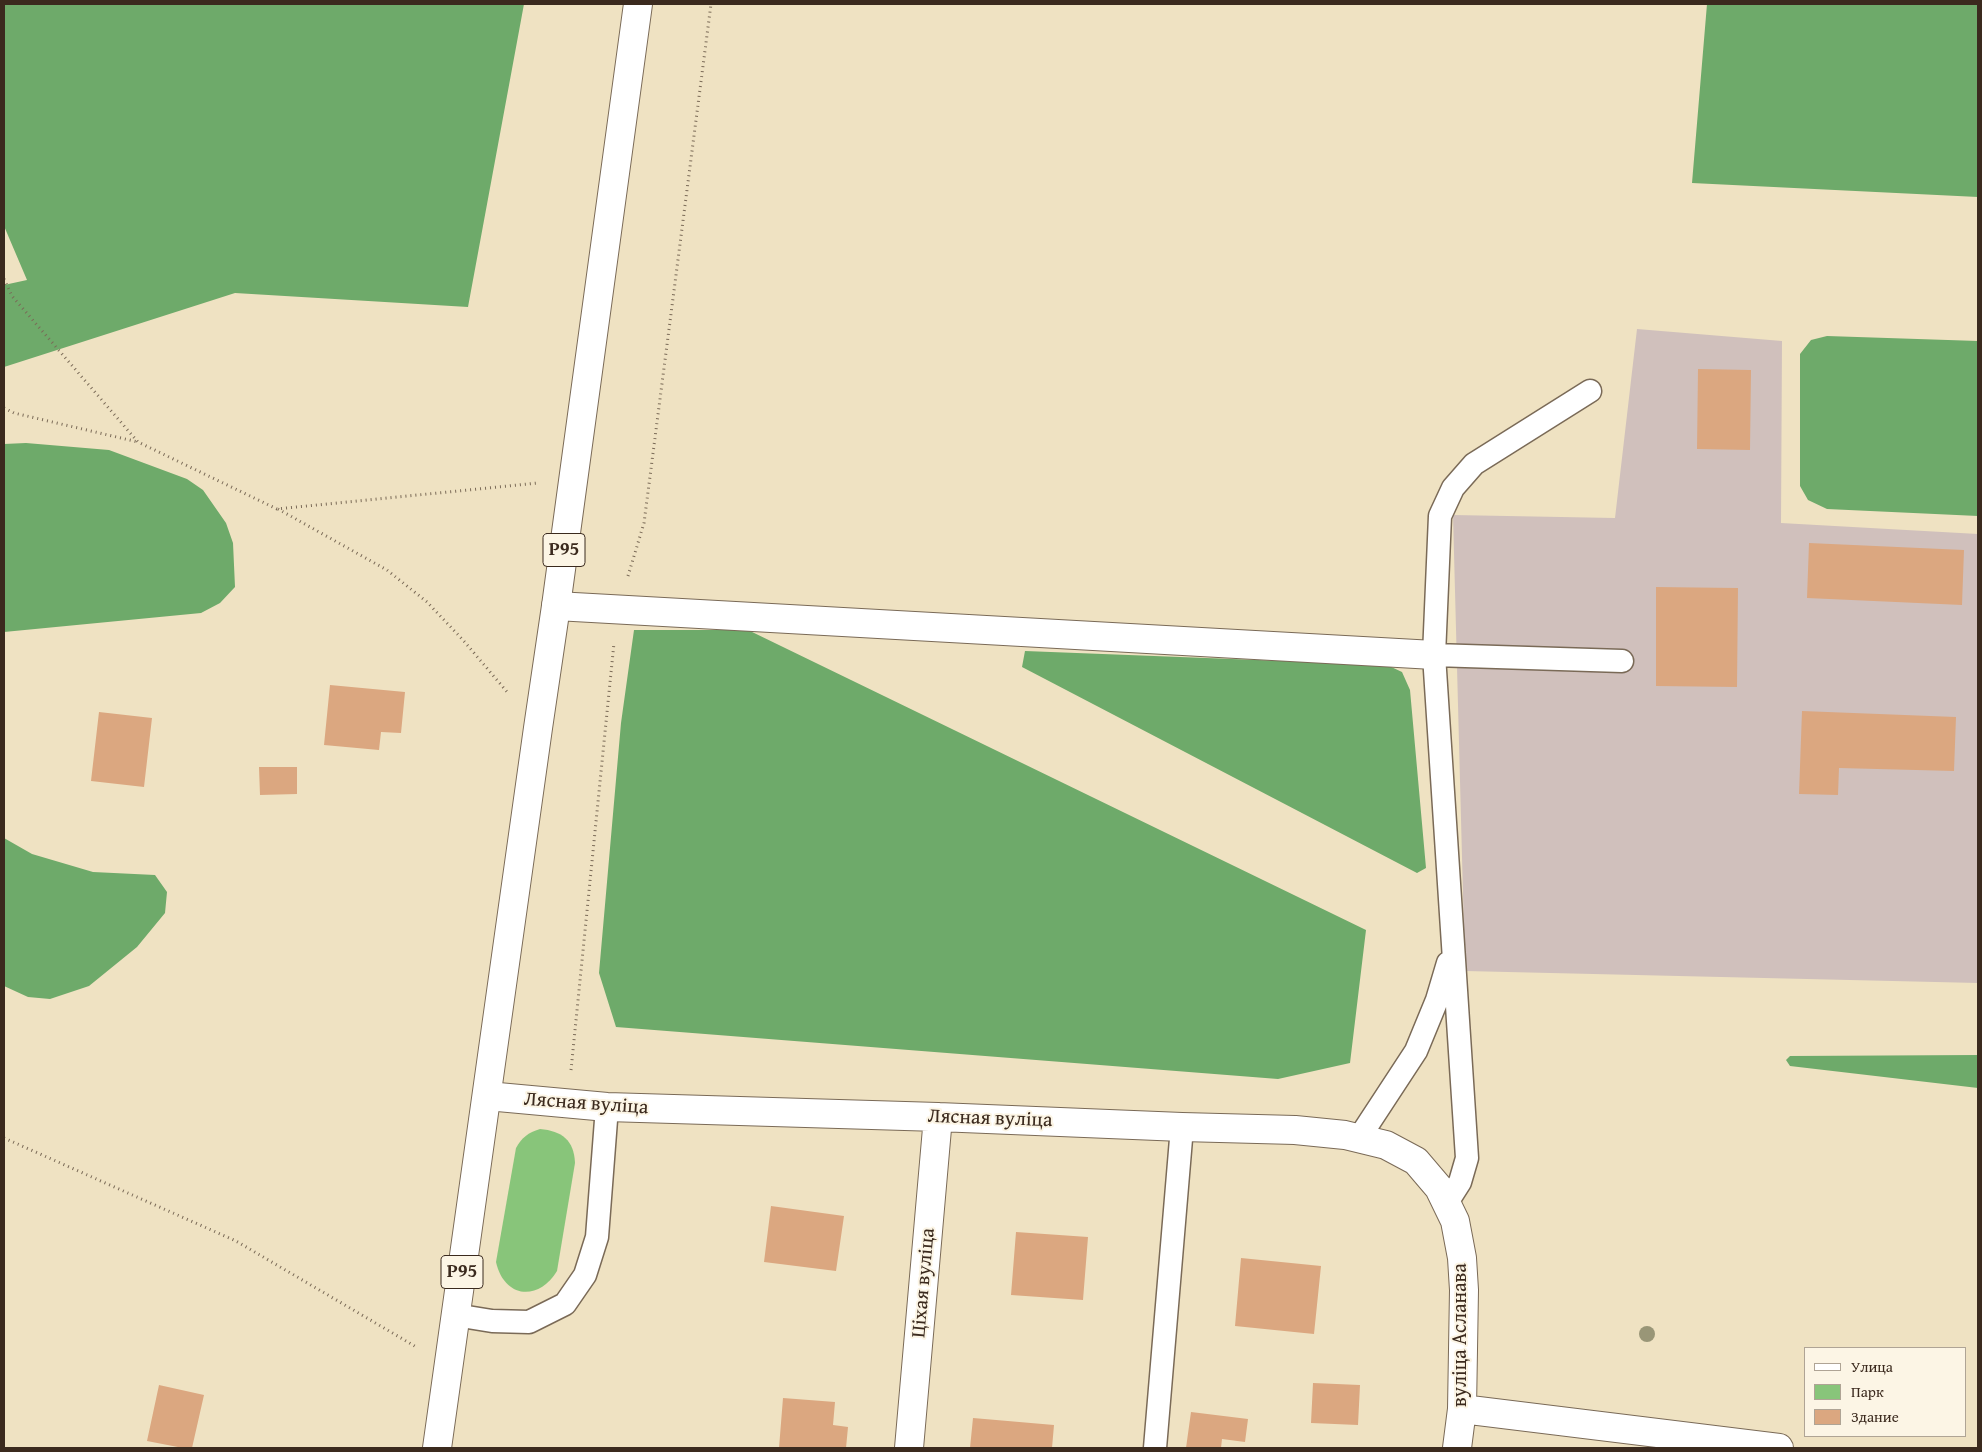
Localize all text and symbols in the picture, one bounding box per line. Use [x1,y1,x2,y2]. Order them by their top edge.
road number: Р95 [543,534,585,566]
street label: Лясная вуліца [523,1088,649,1120]
street label: Лясная вуліца [927,1105,1053,1133]
street label: Ціхая вуліца [907,1227,941,1339]
road number: Р95 [441,1256,483,1288]
street label: вуліца Асланава [1449,1263,1473,1407]
legend [1804,1347,1967,1437]
text: Улица [1851,1356,1893,1377]
text: Парк [1851,1381,1884,1402]
text: Здание [1851,1406,1899,1427]

